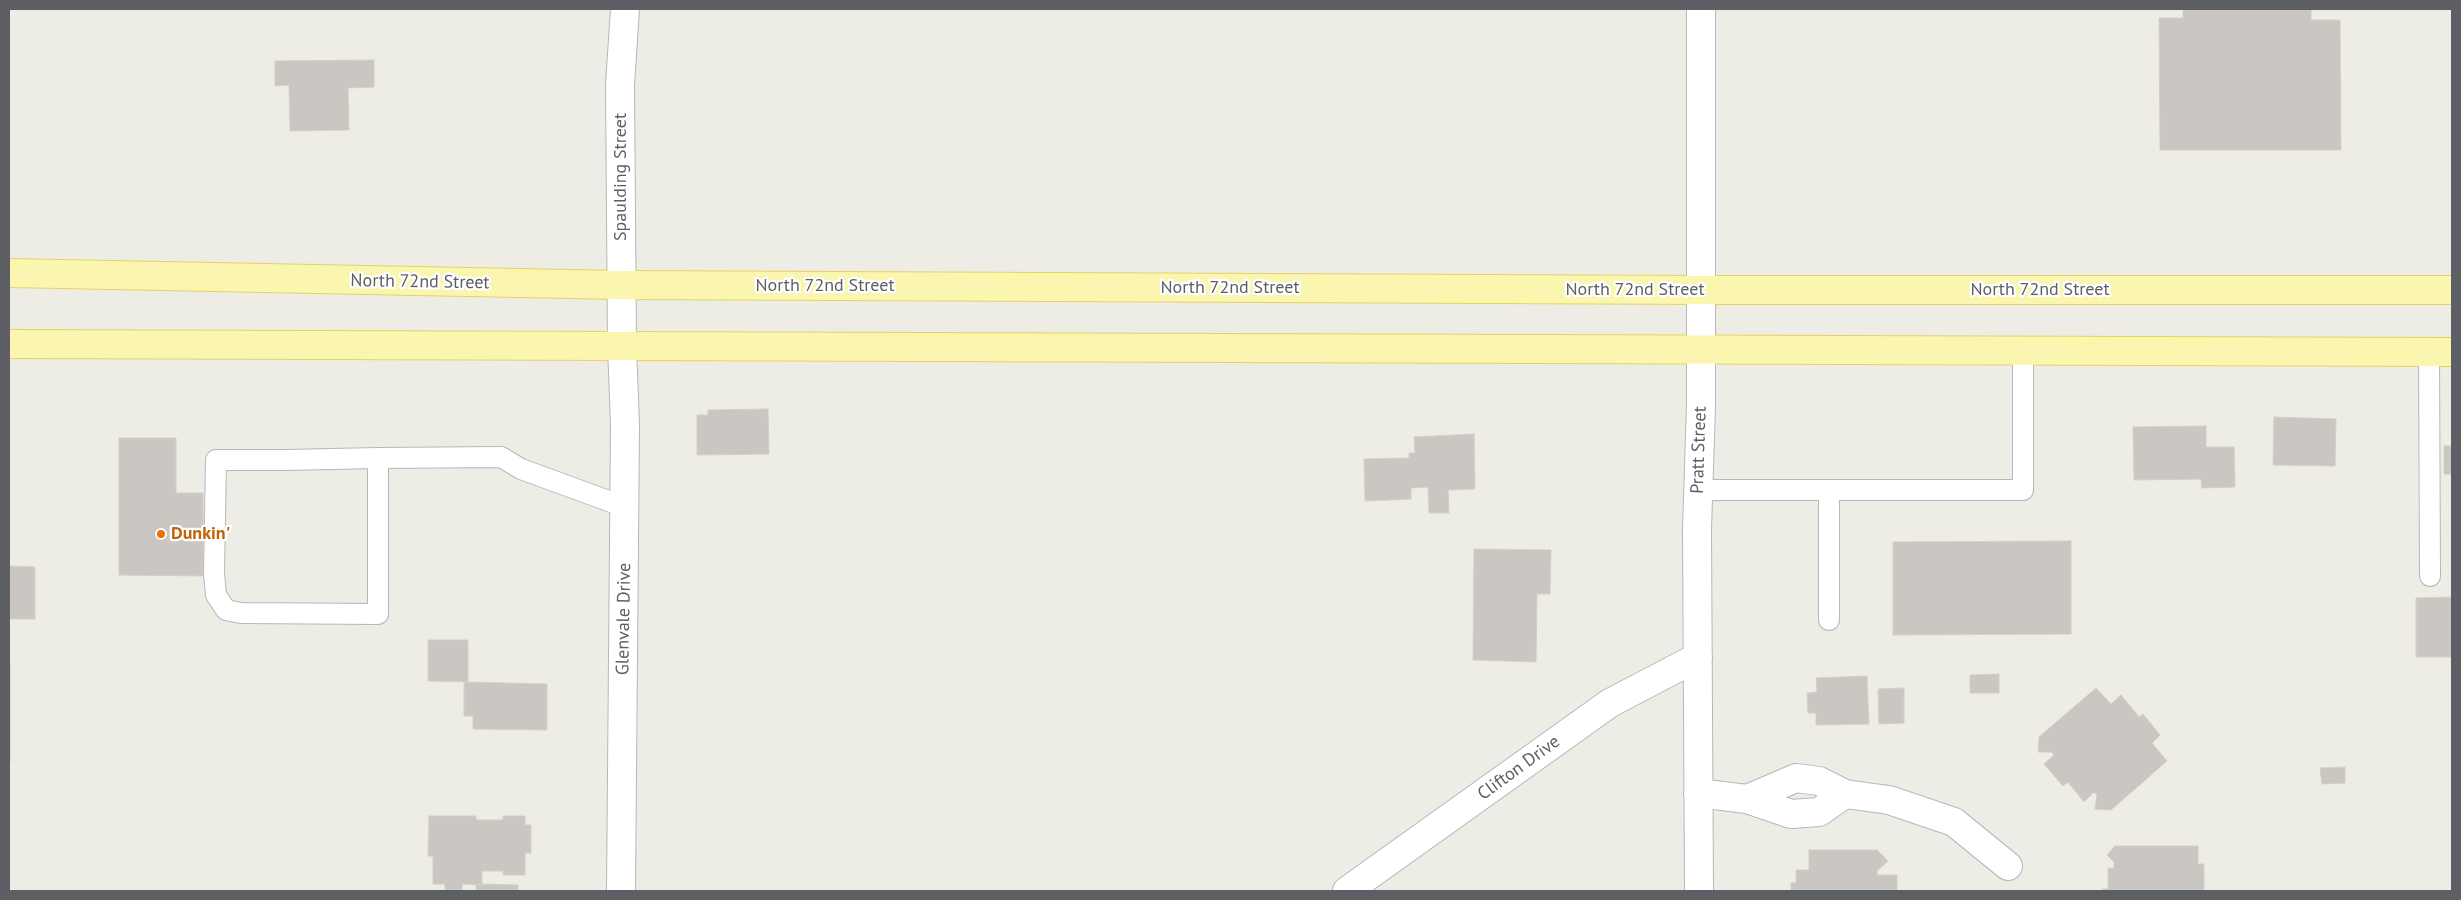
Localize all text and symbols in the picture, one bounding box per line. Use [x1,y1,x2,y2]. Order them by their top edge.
street label: Spaulding Street [610,113,632,241]
street label: North 72nd Street [350,270,490,294]
street label: North 72nd Street [755,275,895,297]
street label: North 72nd Street [1160,277,1300,299]
street label: North 72nd Street [1565,279,1705,301]
street label: North 72nd Street [1970,279,2110,301]
street label: Pratt Street [1687,406,1711,494]
place label: Dunkin' [171,523,230,545]
marker: Dunkin' [155,528,167,540]
street label: Glenvale Drive [612,563,636,675]
street label: Clifton Drive [1474,731,1564,805]

